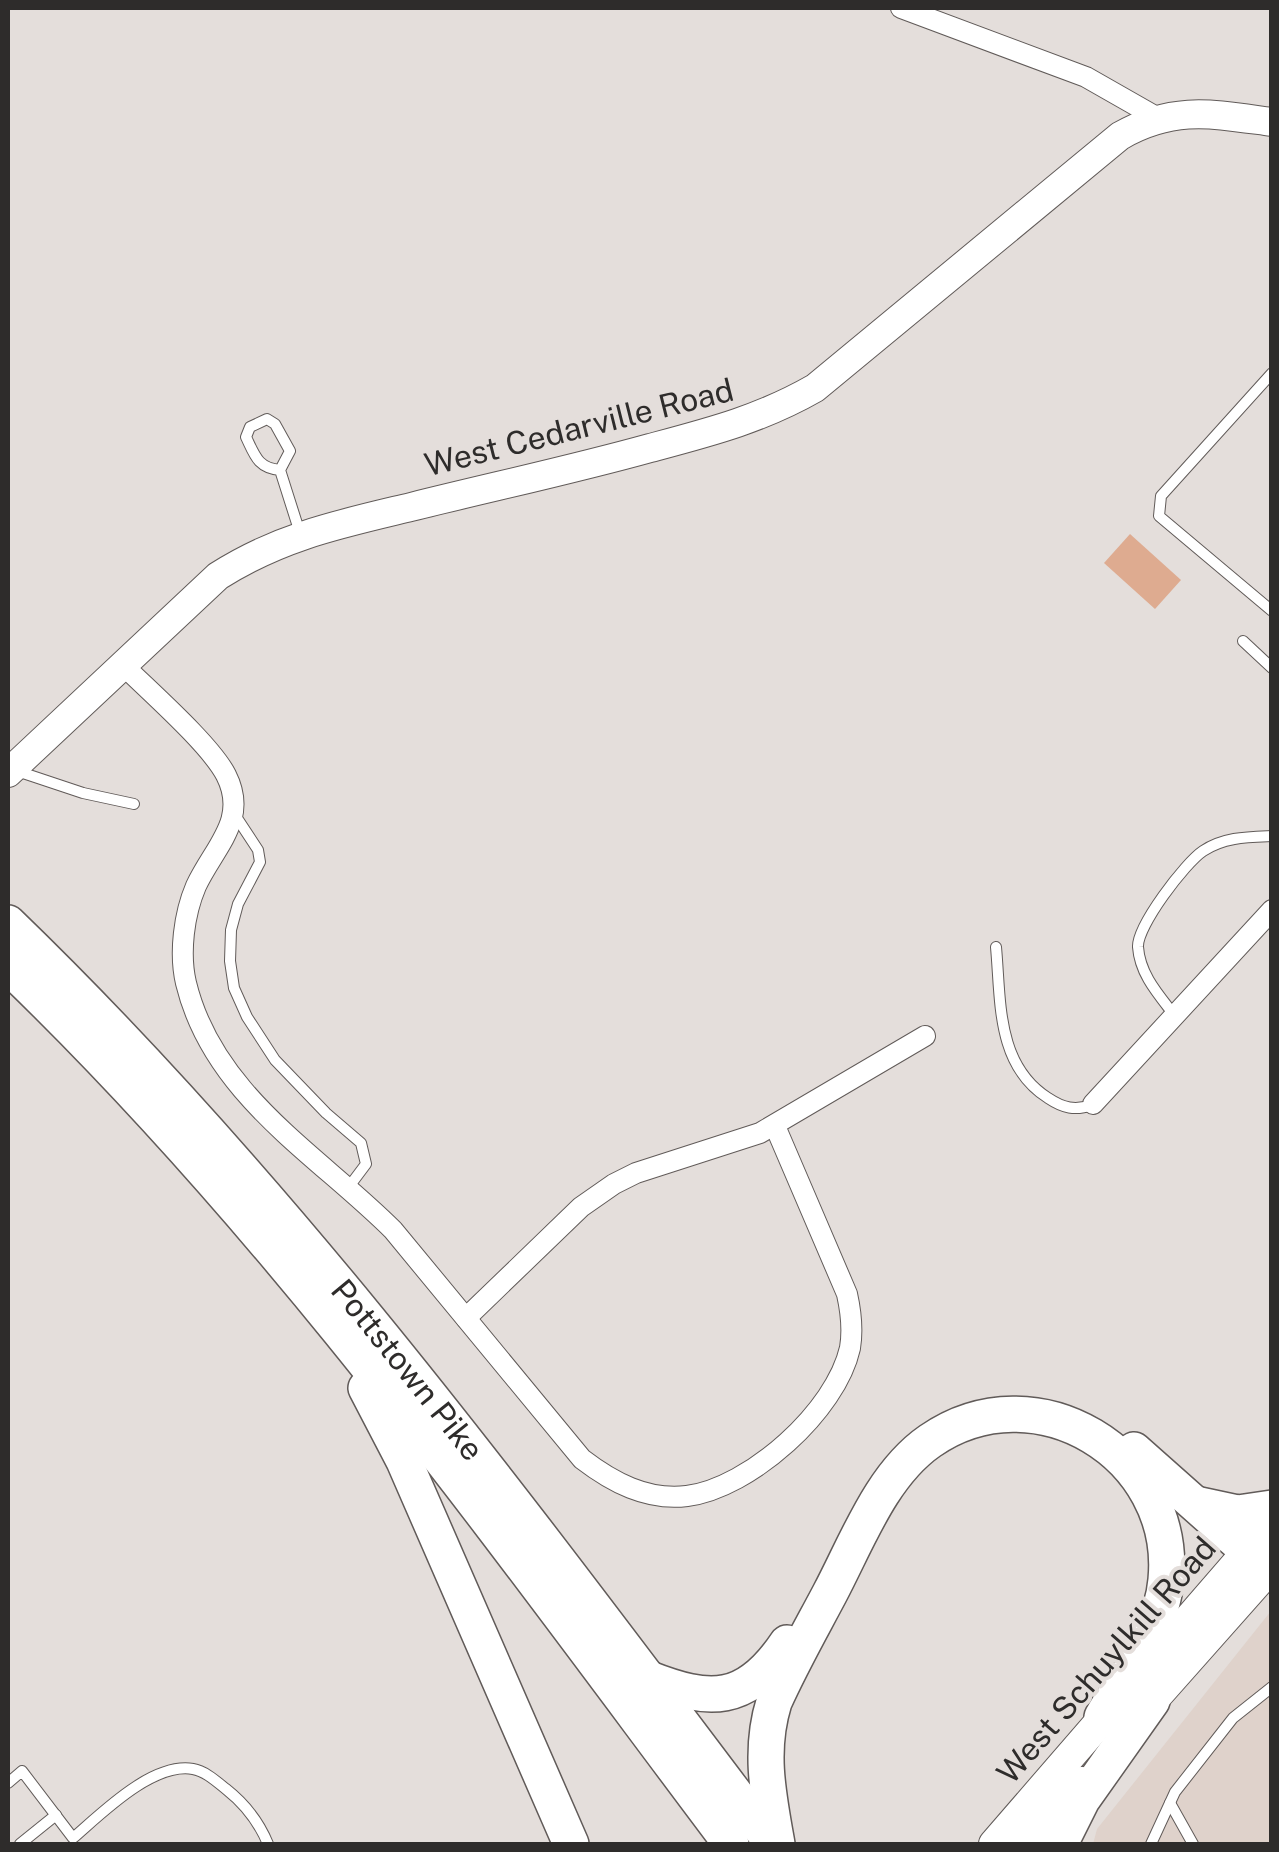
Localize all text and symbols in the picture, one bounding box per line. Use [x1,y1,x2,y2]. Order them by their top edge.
street label: West Cedarville Road [421,371,737,483]
street label: Pottstown Pike [324,1271,492,1467]
street label: West Schuylkill Road [989,1529,1223,1791]

